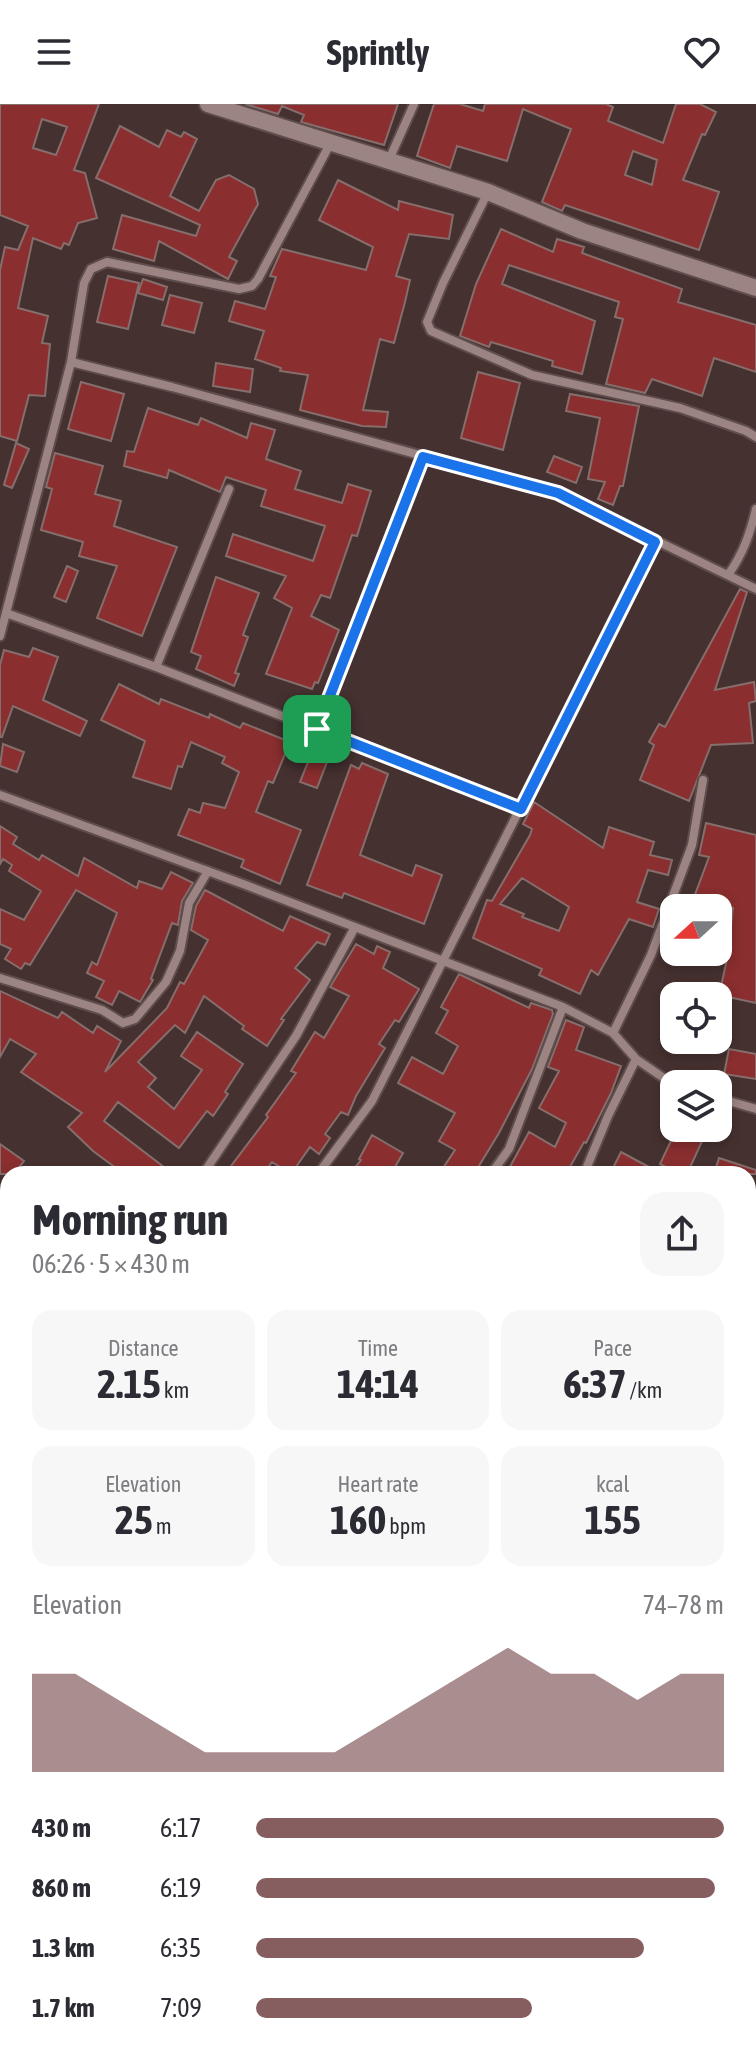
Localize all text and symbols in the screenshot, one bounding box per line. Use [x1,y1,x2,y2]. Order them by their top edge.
icon: menu [32,30,76,74]
icon: heart [680,30,724,74]
text: Sprintly [327,31,429,73]
pin [283,695,351,763]
icon: arrive [295,707,339,751]
north arrow [660,894,732,966]
map controls [660,894,732,1142]
button: locate [660,982,732,1054]
button: layers [660,1070,732,1142]
button: share [640,1192,724,1276]
text: Morning run [32,1194,228,1244]
text: 06:26 · 5 × 430 m [32,1249,190,1279]
text: Distance [108,1335,179,1361]
text: Time [358,1335,398,1361]
text: Pace [593,1335,632,1361]
text: 2.15 [97,1361,161,1406]
text: 14:14 [337,1361,419,1406]
text: 6:37 [563,1361,626,1406]
text: km [161,1377,189,1403]
text: /km [626,1377,662,1403]
text: Elevation [105,1471,181,1497]
text: Heart rate [337,1471,419,1497]
text: kcal [596,1471,629,1497]
text: 25 [115,1497,153,1542]
text: 160 [330,1497,386,1542]
text: 155 [584,1497,641,1542]
text: m [153,1513,172,1539]
text: bpm [386,1513,426,1539]
text: Elevation [32,1590,122,1620]
text: 74–78 m [642,1590,724,1620]
text: 430 m [32,1813,91,1843]
text: 6:17 [160,1813,201,1843]
text: 860 m [32,1873,91,1903]
text: 6:19 [160,1873,201,1903]
text: 1.3 km [32,1933,95,1963]
text: 6:35 [160,1933,201,1963]
text: 1.7 km [32,1993,95,2023]
text: 7:09 [160,1993,202,2023]

